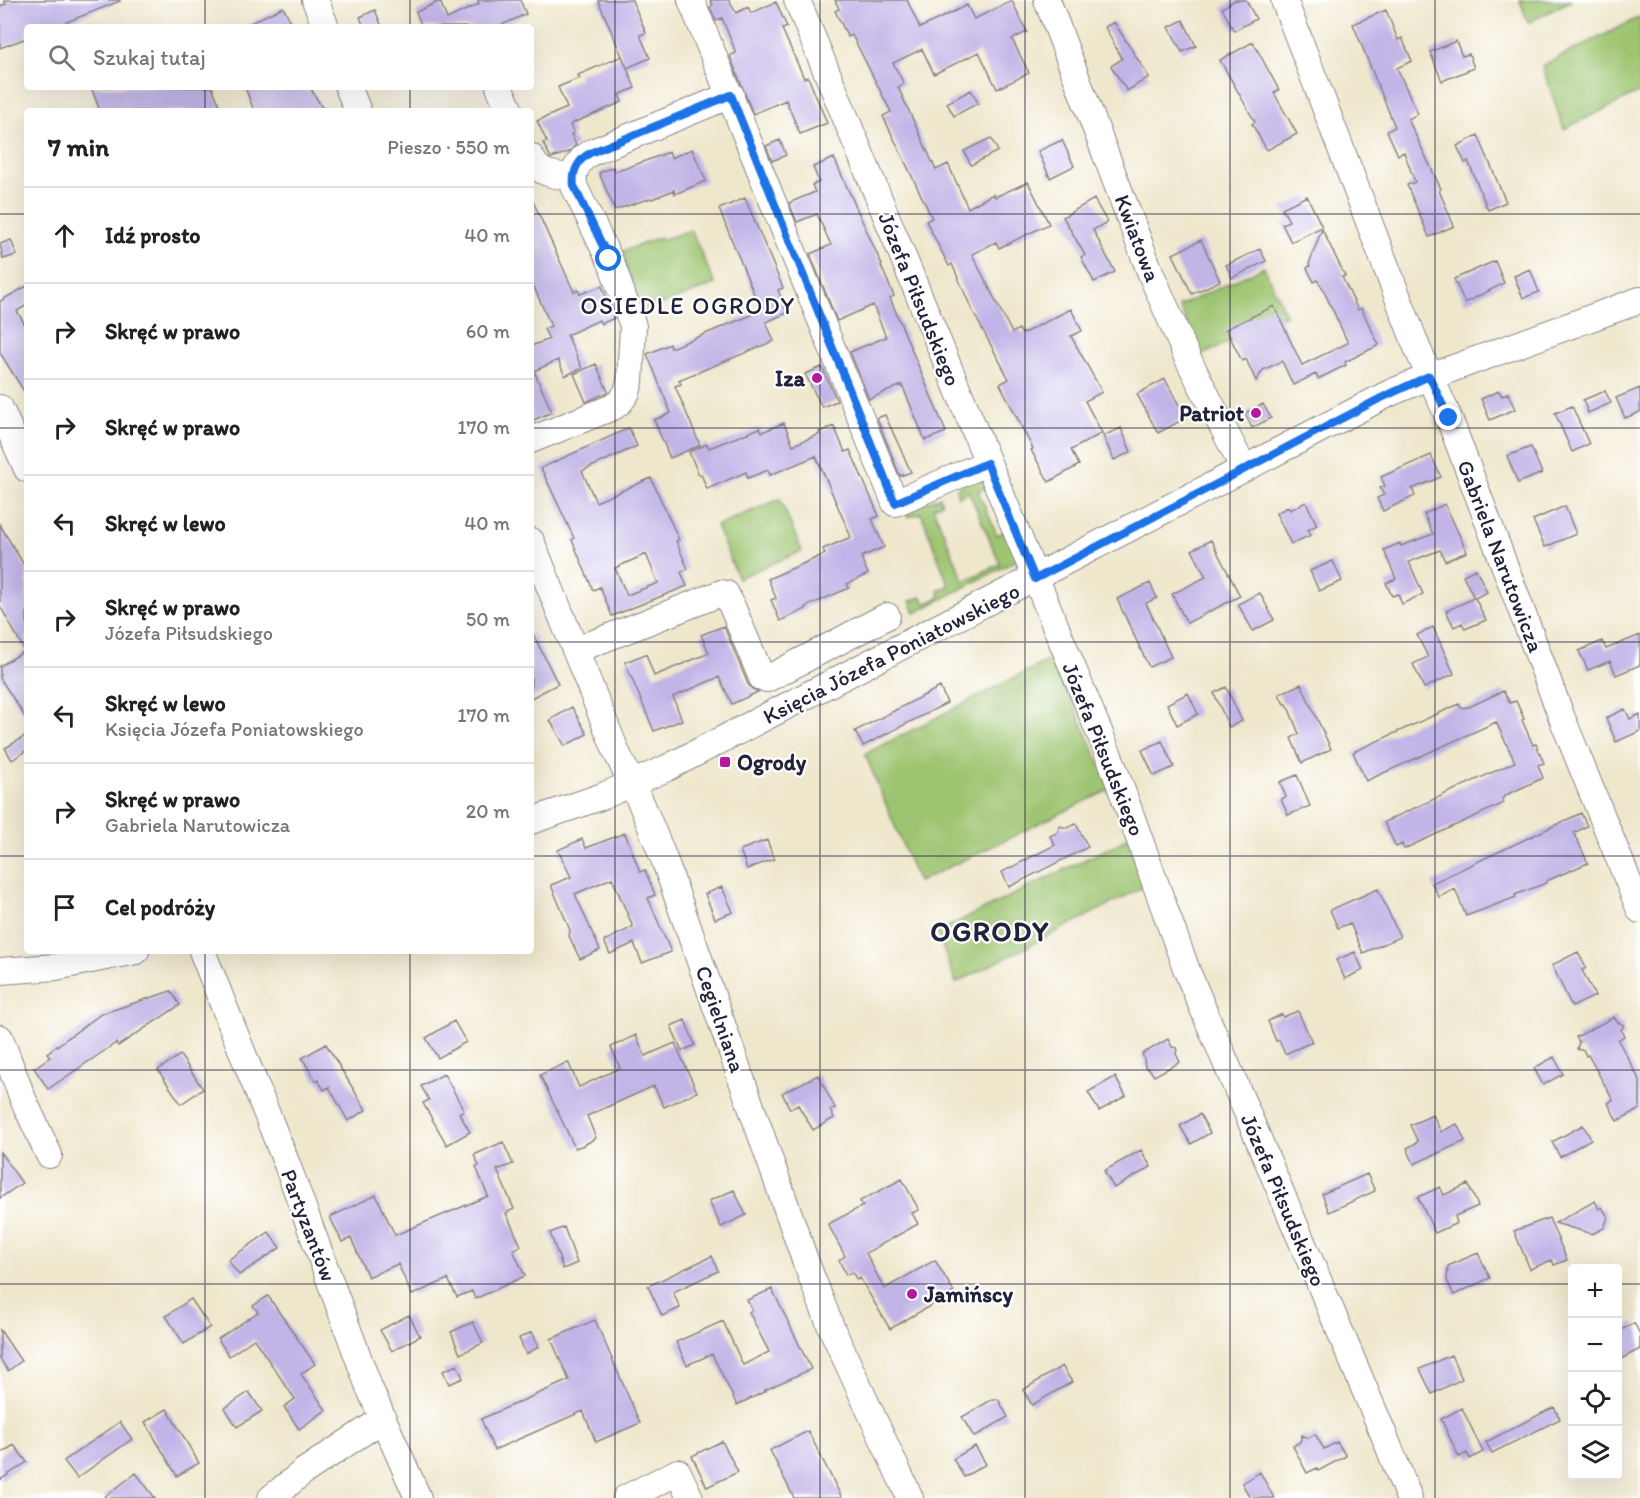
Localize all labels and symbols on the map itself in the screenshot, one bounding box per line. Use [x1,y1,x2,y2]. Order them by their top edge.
street label: Kwiatowa [1109,191,1167,286]
street label: Józefa Piłsudskiego [872,208,967,390]
route start [595,245,621,271]
district label: OSIEDLE OGRODY [580,291,796,320]
place label: Iza [775,365,806,392]
marker: Iza [810,371,824,385]
place label: Patriot [1179,400,1245,427]
route end [1435,404,1461,430]
marker: Patriot [1249,406,1263,420]
street label: Gabriela Narutowicza [1451,456,1550,657]
street label: Księcia Józefa Poniatowskiego [758,577,1024,730]
street label: Józefa Piłsudskiego [1056,658,1151,840]
place label: Ogrody [737,749,807,776]
marker: Ogrody [718,755,732,769]
district label: OGRODY [930,914,1050,948]
street label: Cegielniana [690,962,752,1077]
street label: Józefa Piłsudskiego [1235,1110,1332,1291]
street label: Partyzantów [275,1165,342,1285]
place label: Jamińscy [923,1281,1013,1308]
marker: Jamińscy [905,1287,919,1301]

